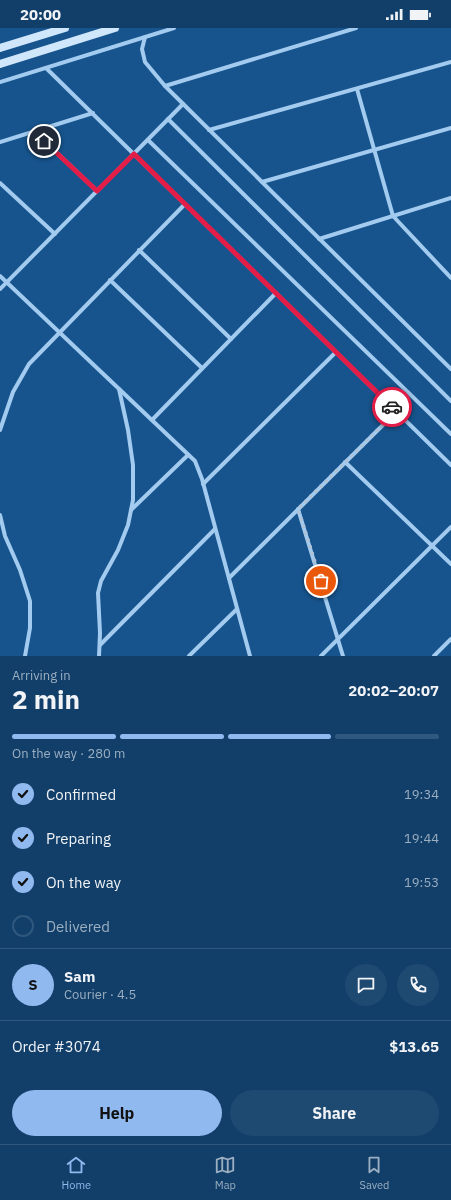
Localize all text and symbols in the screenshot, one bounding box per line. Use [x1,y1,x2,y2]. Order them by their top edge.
text: 20:00 [20,5,61,24]
pin [27,124,61,158]
icon: home [33,130,55,152]
courier [372,387,412,427]
icon: car [381,396,403,418]
pin [304,564,338,598]
icon: bag [310,570,332,592]
text: Arriving in [12,667,71,684]
text: 20:02–20:07 [348,681,439,700]
text: 2 min [12,682,80,716]
text: On the way · 280 m [12,745,125,762]
icon: check [12,783,34,805]
text: Confirmed [46,785,116,804]
text: 19:34 [404,786,439,803]
icon: check [12,827,34,849]
text: Preparing [46,829,111,848]
text: 19:44 [404,830,439,847]
icon: check [12,871,34,893]
text: On the way [46,873,121,892]
text: 19:53 [404,874,439,891]
text: Delivered [46,917,110,936]
button: chat [345,964,387,1006]
button: phone [397,964,439,1006]
text: Sam [64,967,95,986]
text: S [28,975,38,994]
text: Courier · 4.5 [64,986,136,1003]
text: Order #3074 [12,1037,101,1056]
text: $13.65 [389,1037,439,1056]
button: Help [12,1090,222,1136]
button: Share [230,1090,439,1136]
tab: Home [62,1154,91,1192]
tab: Map [214,1154,236,1192]
tab: Saved [359,1154,389,1192]

